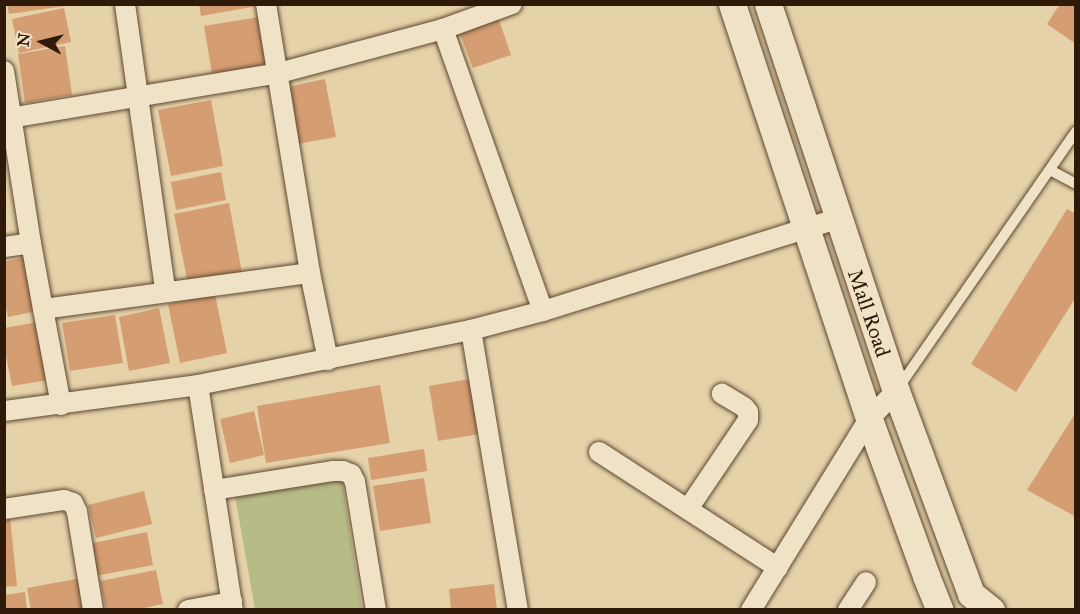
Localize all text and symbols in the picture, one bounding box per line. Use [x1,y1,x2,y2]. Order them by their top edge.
north arrow [12,12,72,72]
text: N [13,32,34,48]
street label: Mall Road [842,266,896,360]

